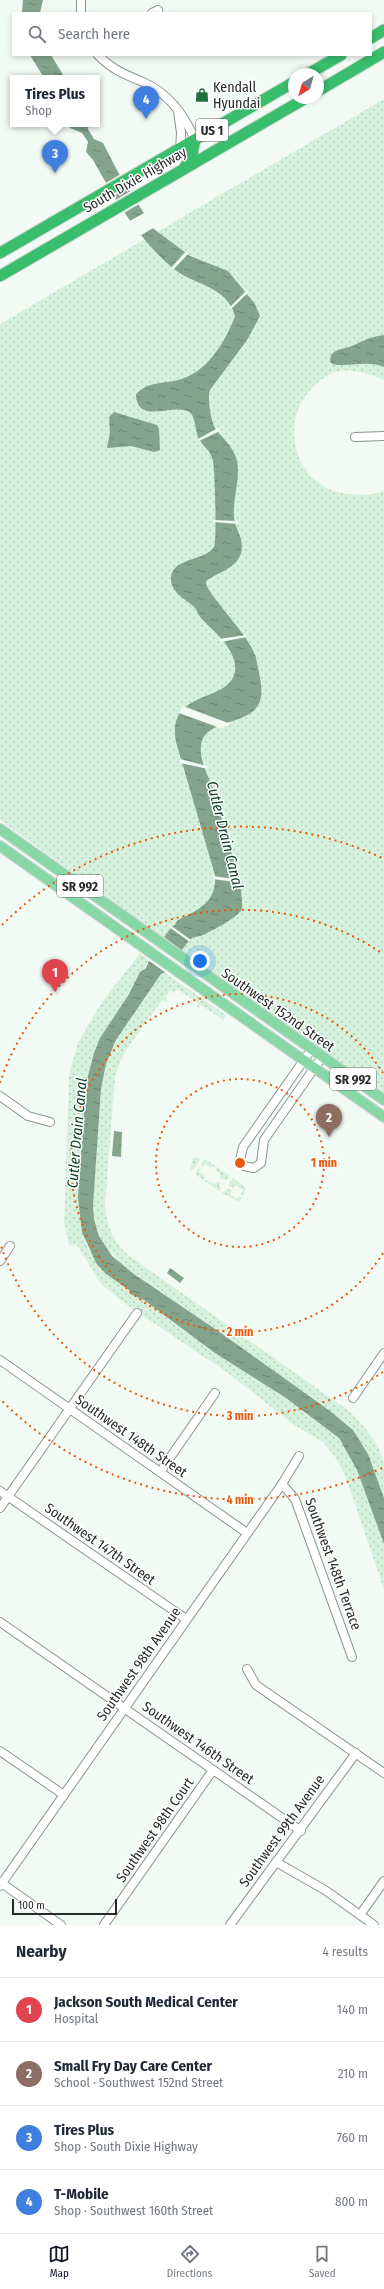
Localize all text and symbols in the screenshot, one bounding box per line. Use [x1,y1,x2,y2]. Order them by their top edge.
search box [12,12,372,56]
icon: search [26,23,48,45]
text: Search here [58,25,130,43]
north arrow [288,68,324,104]
popup [10,75,100,127]
place label: Kendall Hyundai [213,79,260,112]
text: Tires Plus [25,85,85,103]
pin: 4 [133,86,159,119]
shop icon: Kendall Hyundai [194,87,210,103]
text: Shop [25,103,52,118]
road number: US 1 [196,119,228,141]
pin: 3 [42,140,68,173]
street label: South Dixie Highway [80,143,190,216]
water label: Cutler Drain Canal [203,779,247,891]
road number: SR 992 [57,875,103,897]
your location [190,951,210,971]
pin: 1 [42,959,68,992]
street label: Southwest 152nd Street [218,965,338,1056]
road number: SR 992 [330,1068,376,1090]
water label: Cutler Drain Canal [63,1077,91,1189]
pin: 2 [316,1104,342,1137]
centre of rings [233,1156,247,1170]
text: 1 min [311,1156,337,1170]
text: 2 min [226,1325,253,1339]
street label: Southwest 148th Street [72,1391,190,1481]
text: 3 min [226,1409,253,1423]
text: 4 min [226,1493,254,1507]
street label: Southwest 148th Terrace [301,1496,365,1633]
street label: Southwest 147th Street [42,1500,159,1589]
street label: Southwest 98th Avenue [93,1604,185,1724]
street label: Southwest 146th Street [139,1698,257,1788]
street label: Southwest 99th Avenue [236,1772,328,1890]
street label: Southwest 98th Court [113,1774,198,1885]
scale bar [12,1897,117,1916]
text: 100 m [18,1899,45,1912]
text: Nearby [16,1941,67,1962]
text: 4 results [322,1944,368,1959]
text: Jackson South Medical Center [54,1993,238,2011]
text: 1 [26,2002,32,2017]
text: 140 m [337,2002,368,2017]
text: Hospital [54,2011,98,2026]
text: Small Fry Day Care Center [54,2057,212,2075]
text: 2 [26,2066,32,2081]
text: 210 m [338,2066,368,2081]
text: School · Southwest 152nd Street [54,2075,223,2090]
text: Tires Plus [54,2121,114,2139]
text: 3 [26,2130,32,2145]
text: 760 m [337,2130,368,2145]
text: Shop · South Dixie Highway [54,2139,198,2154]
text: T-Mobile [54,2185,109,2203]
text: 4 [26,2194,32,2209]
text: 800 m [335,2194,368,2209]
text: Shop · Southwest 160th Street [54,2203,213,2218]
tab: Map [48,2243,70,2280]
tab: Directions [167,2243,212,2280]
tab: Saved [309,2243,336,2280]

